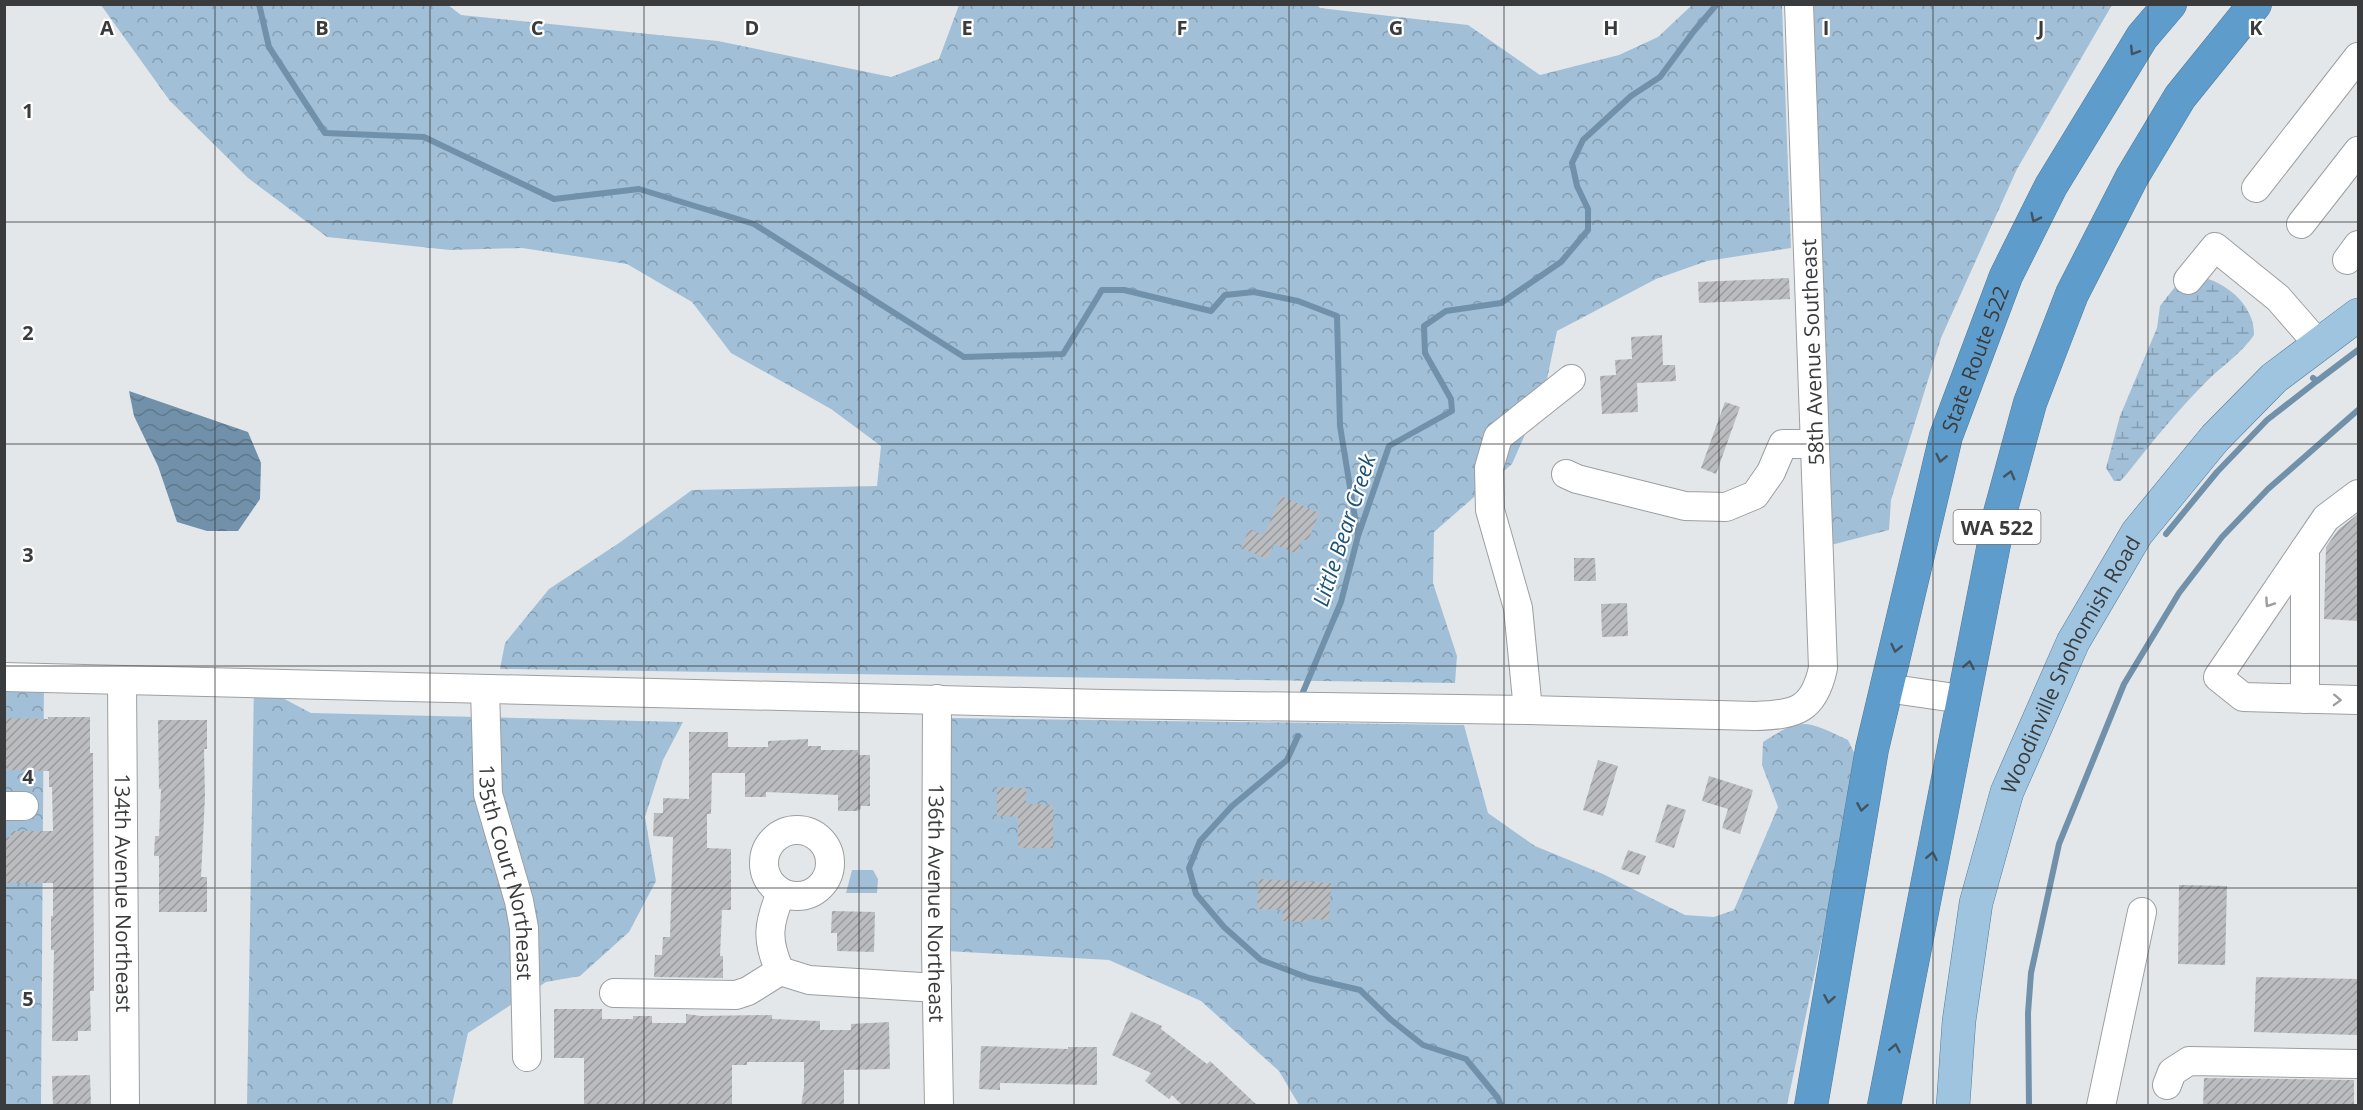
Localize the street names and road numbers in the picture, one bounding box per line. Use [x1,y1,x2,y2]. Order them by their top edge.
street label: 58th Avenue Southeast [1794,238,1830,466]
street label: State Route 522 [1935,282,2015,436]
road number: WA 522 [1954,510,2040,544]
street label: Woodinville Snohomish Road [1994,530,2146,798]
street label: 135th Court Northeast [473,764,539,981]
street label: 134th Avenue Northeast [109,773,138,1013]
street label: 136th Avenue Northeast [922,783,951,1023]

